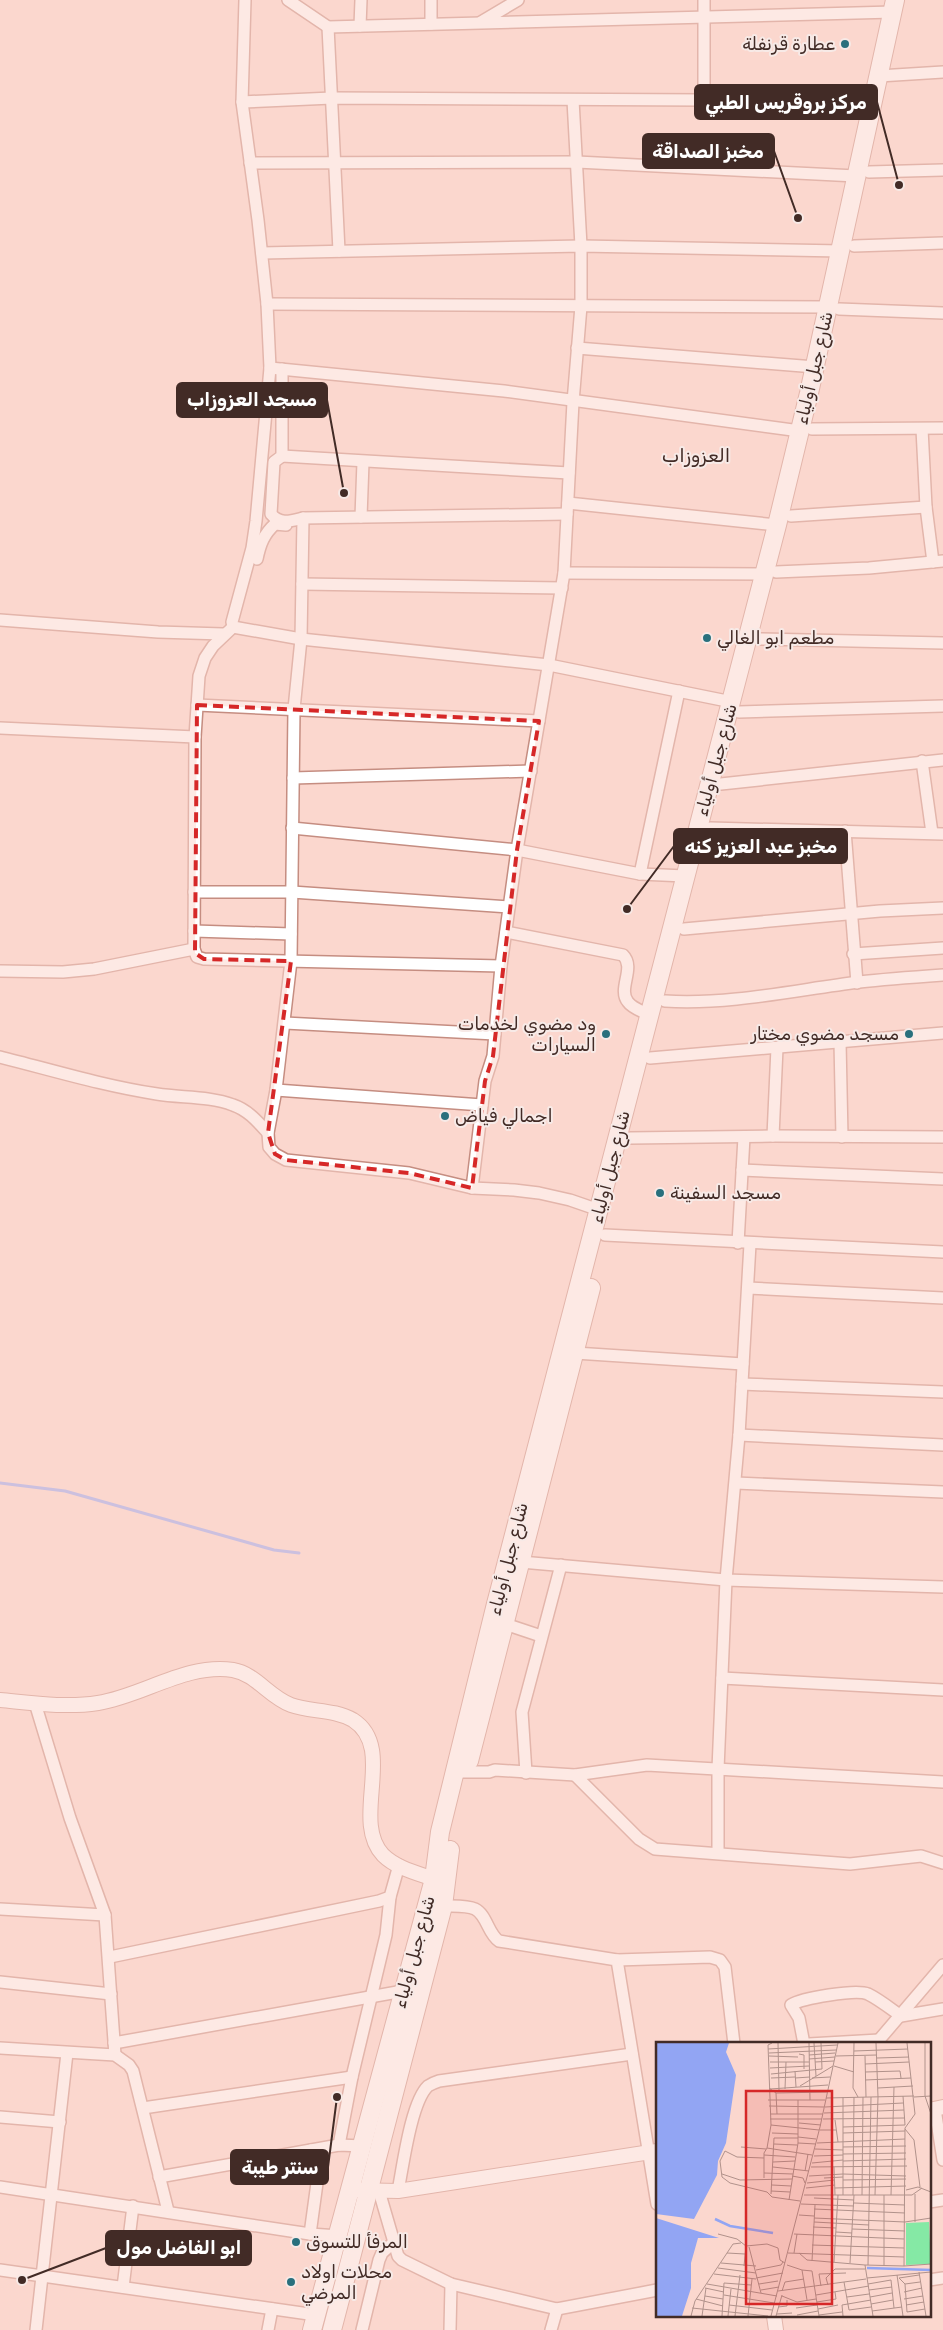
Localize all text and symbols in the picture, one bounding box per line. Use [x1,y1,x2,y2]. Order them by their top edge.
place label: عطارة قرنفلة [742,33,835,55]
marker: عطارة قرنفلة [839,38,851,50]
callout: مركز بروقريس الطبي [695,85,877,119]
text: مركز بروقريس الطبي [705,91,867,117]
callout: مخبز الصداقة [643,134,774,168]
text: مخبز الصداقة [652,140,764,163]
street label: شارع جبل أولياء [790,309,839,427]
callout: مسجد العزوزاب [177,383,327,417]
text: مسجد العزوزاب [187,388,317,411]
district label: العزوزاب [662,444,730,467]
place label: مطعم ابو الغالي [717,627,834,651]
marker: مطعم ابو الغالي [701,632,713,644]
street label: شارع جبل أولياء [690,701,743,819]
callout: مخبز عبد العزيز كنه [674,829,847,863]
text: مخبز عبد العزيز كنه [685,835,837,858]
place label: ود مضوي لخدمات السيارات [458,1013,596,1056]
place label: مسجد مضوي مختار [750,1023,899,1046]
marker: ود مضوي لخدمات السيارات [600,1028,612,1040]
marker: مسجد مضوي مختار [903,1028,915,1040]
place label: اجمالي فياض [455,1105,553,1129]
street label: شارع جبل أولياء [585,1108,636,1226]
marker: اجمالي فياض [439,1110,451,1122]
place label: مسجد السفينة [670,1182,781,1204]
marker: مسجد السفينة [654,1187,666,1199]
street label: شارع جبل أولياء [483,1500,534,1618]
street label: شارع جبل أولياء [388,1893,441,2011]
inset map [656,2042,930,2318]
callout: سنتر طيبة [231,2150,328,2184]
text: سنتر طيبة [242,2156,318,2179]
callout: ابو الفاضل مول [106,2231,251,2265]
place label: المرفأ للتسوق [306,2231,408,2253]
text: ابو الفاضل مول [117,2236,241,2259]
marker: المرفأ للتسوق [290,2236,302,2248]
place label: محلات اولاد المرضي [301,2261,392,2306]
marker: محلات اولاد المرضي [285,2276,297,2288]

